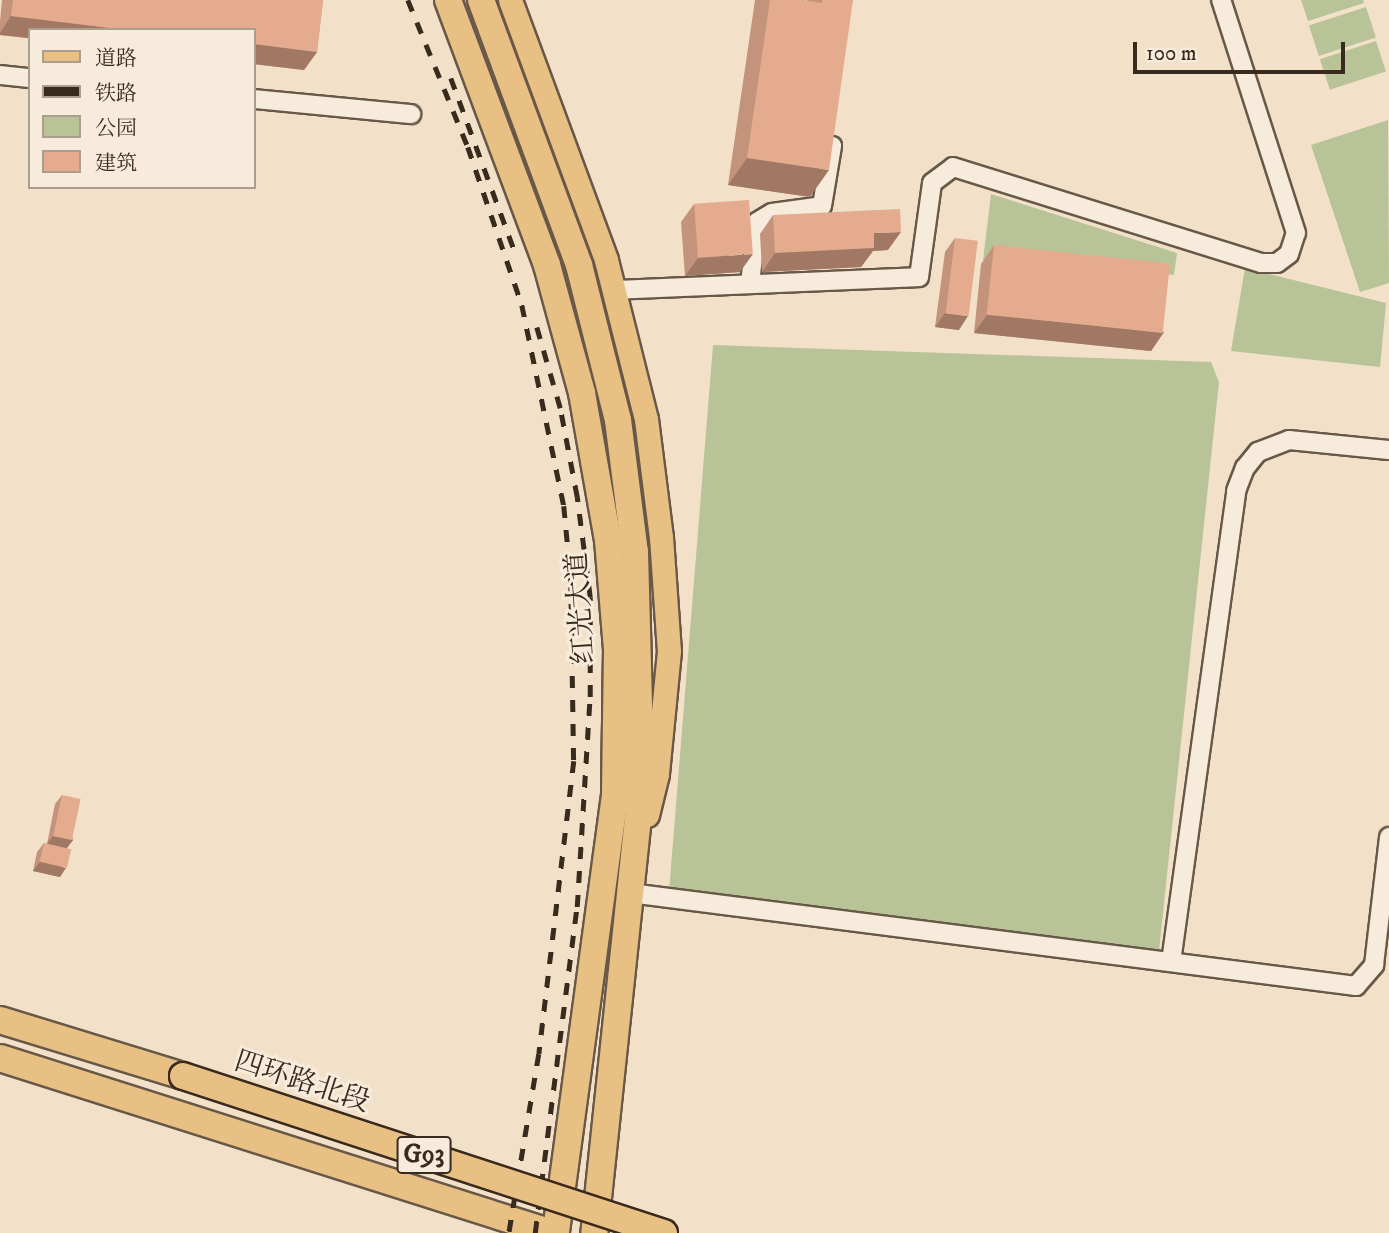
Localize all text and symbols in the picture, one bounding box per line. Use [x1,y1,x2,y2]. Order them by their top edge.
legend [28,28,256,189]
scale bar [1137,28,1349,72]
text: 100 m [1146,41,1197,67]
text: 道路 [95,46,137,72]
text: 铁路 [95,81,137,107]
text: 公园 [95,116,137,142]
text: 建筑 [95,151,137,177]
street label: 红光大道 [560,551,602,665]
street label: 四环路北段 [230,1044,374,1120]
road number: G93 [396,1132,452,1178]

